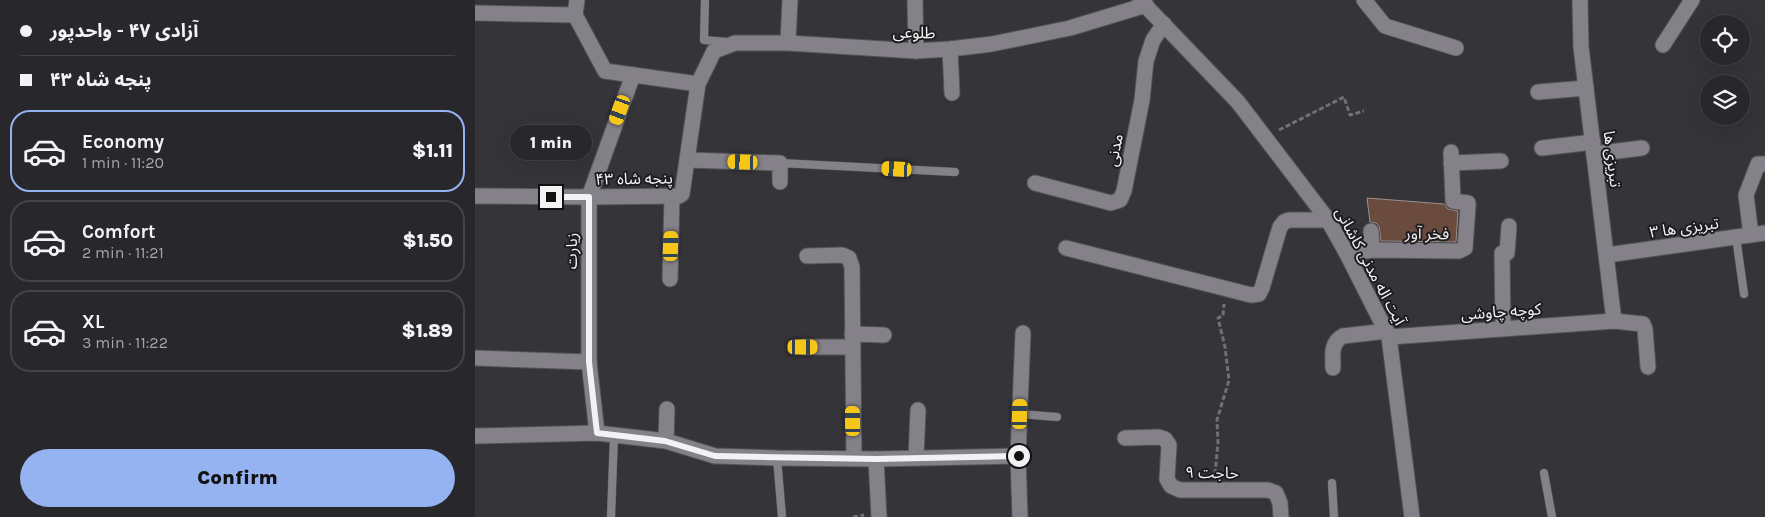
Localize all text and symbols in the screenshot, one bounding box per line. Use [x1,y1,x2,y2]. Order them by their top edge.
map controls [1700,15,1750,125]
button: locate [1700,15,1750,65]
text: آزادی ۴۷ - واحدپور [50,20,198,42]
street label: طلوعی [892,23,936,42]
text: پنجه شاه ۴۳ [50,69,152,91]
button: layers [1700,75,1750,125]
car [607,93,632,127]
callout: 1 min [510,124,592,160]
icon: car [22,129,67,174]
street label: تبریزی ها [1600,130,1625,189]
text: Economy [82,131,164,153]
street label: مدنی [1102,132,1127,168]
text: 1 min [530,133,572,152]
text: $1.11 [412,140,453,162]
text: 1 min · 11:20 [82,153,164,172]
car [727,154,758,170]
car [881,161,912,177]
street label: پنجه شاه ۴۳ [595,168,673,190]
route end [540,186,562,208]
street label: آیت اله مدنی کاشانی [1331,204,1410,330]
street label: تبریزی ها ۳ [1648,213,1720,242]
icon: car [22,219,67,264]
text: Comfort [82,221,156,243]
street label: فخر آور [1404,224,1449,243]
text: $1.50 [402,230,453,252]
car [662,231,679,261]
street label: زیارت [562,233,581,269]
text: 2 min · 11:21 [82,243,164,262]
street label: کوچه چاوشی [1460,299,1542,325]
icon: car [22,309,67,354]
text: XL [82,311,104,333]
text: $1.89 [402,320,453,342]
text: 3 min · 11:22 [82,333,168,352]
car [788,340,818,355]
car [1011,399,1028,429]
car [845,406,860,436]
route start [1008,445,1030,467]
button: Confirm [20,449,455,507]
street label: حاجت ۹ [1185,463,1239,482]

